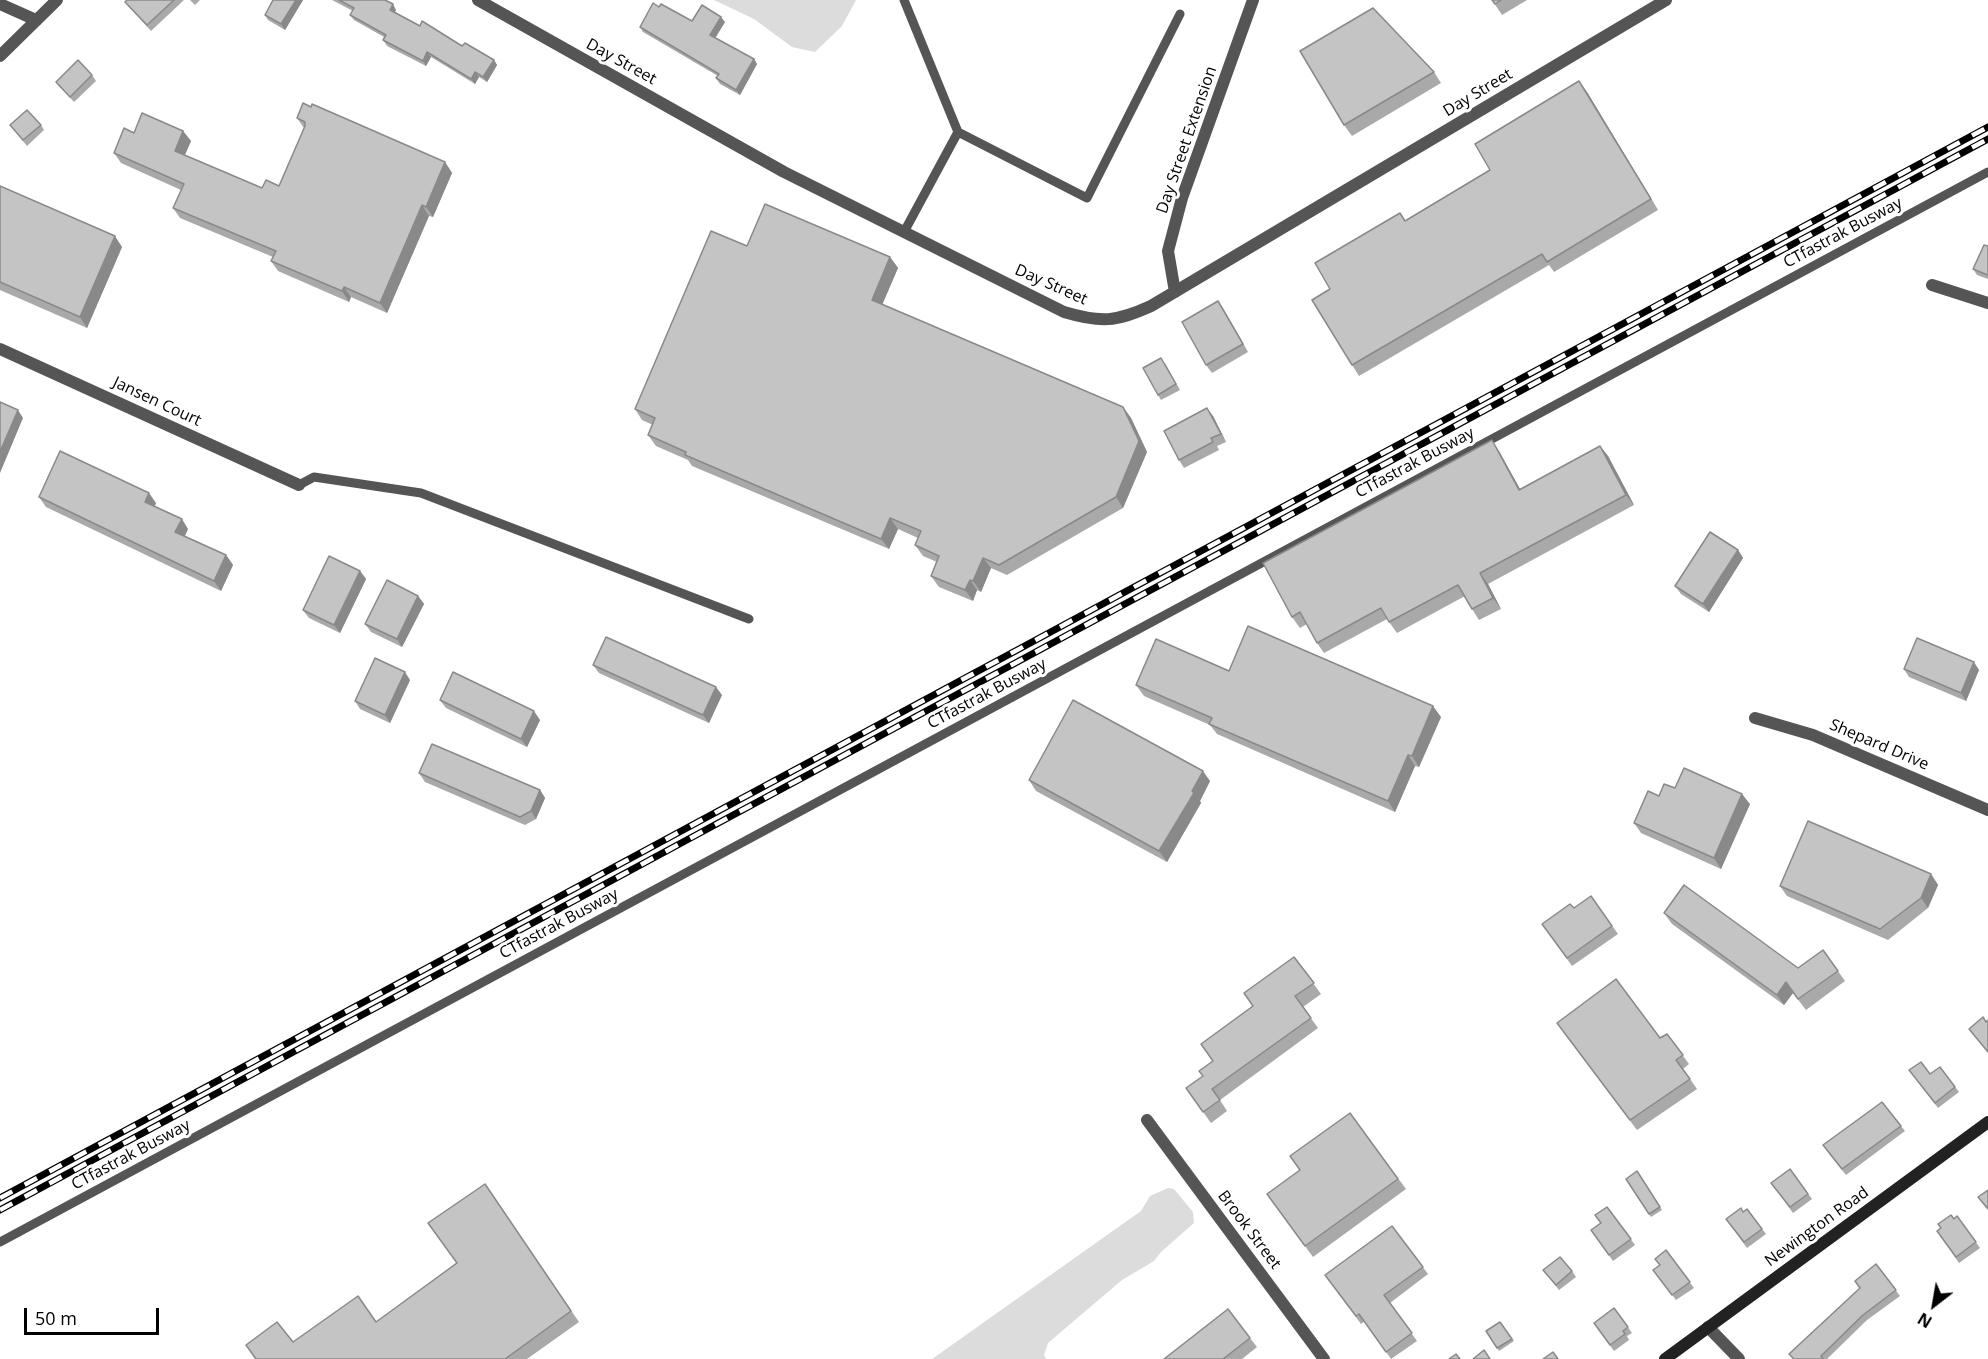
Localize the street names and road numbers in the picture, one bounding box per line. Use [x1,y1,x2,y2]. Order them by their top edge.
street label: Day Street [583,35,659,89]
street label: Day Street Extension [1153,64,1221,216]
street label: Day Street [1440,65,1516,121]
street label: CTfastrak Busway [1780,194,1906,272]
street label: Day Street [1012,260,1090,310]
street label: Jansen Court [110,373,204,431]
street label: CTfastrak Busway [1352,424,1478,502]
street label: CTfastrak Busway [924,655,1050,733]
street label: Shepard Drive [1827,715,1931,775]
street label: CTfastrak Busway [496,885,622,963]
street label: CTfastrak Busway [68,1116,194,1194]
street label: Newington Road [1761,1183,1873,1271]
street label: Brook Street [1213,1187,1285,1273]

